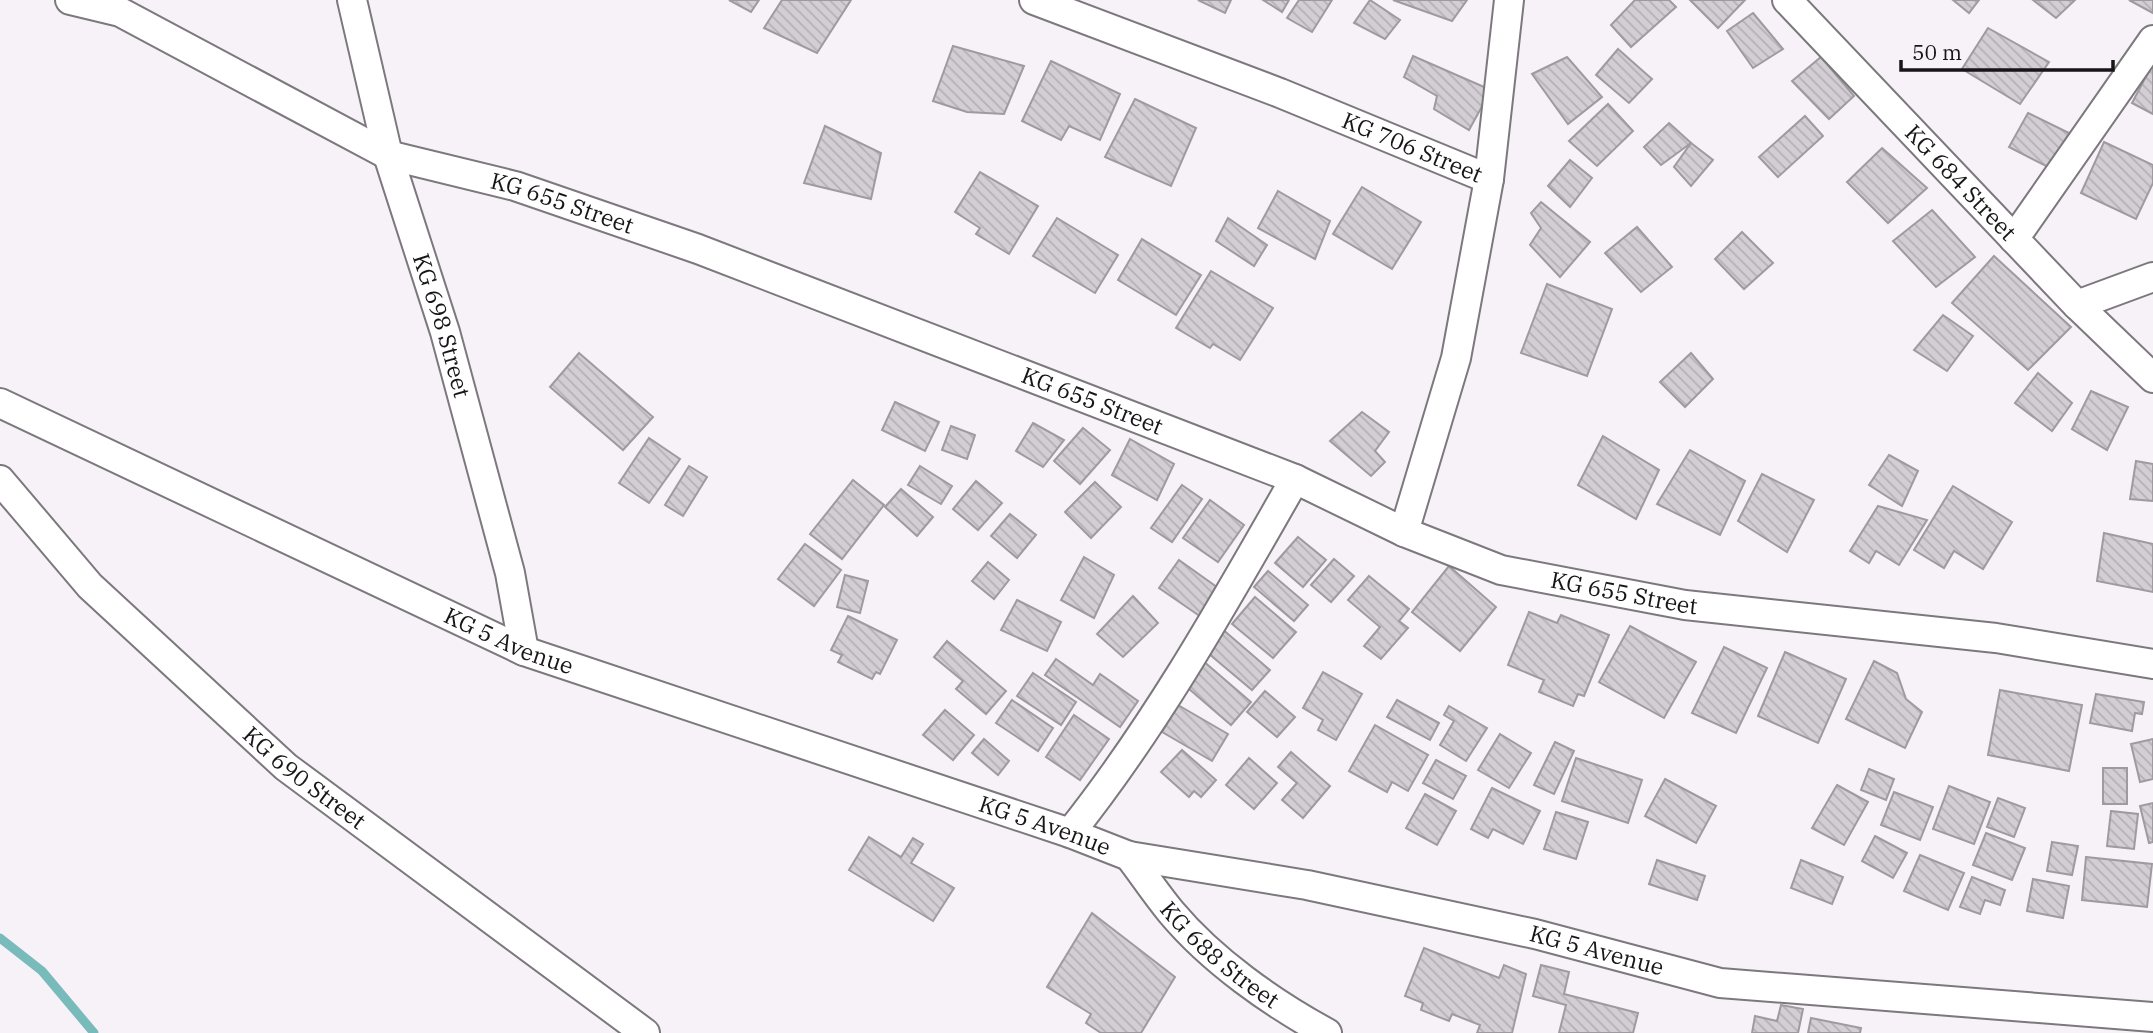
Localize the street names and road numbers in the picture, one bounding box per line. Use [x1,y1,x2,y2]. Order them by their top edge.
street label: KG 706 Street [1338,104,1487,189]
street label: KG 684 Street [1899,118,2024,246]
street label: KG 655 Street [488,165,638,240]
street label: KG 698 Street [407,249,478,401]
street label: KG 655 Street [1018,359,1168,441]
street label: KG 655 Street [1548,564,1699,620]
street label: KG 5 Avenue [440,600,578,680]
street label: KG 690 Street [237,719,372,835]
street label: KG 5 Avenue [975,788,1115,862]
street label: KG 688 Street [1154,894,1285,1014]
street label: KG 5 Avenue [1527,917,1667,982]

